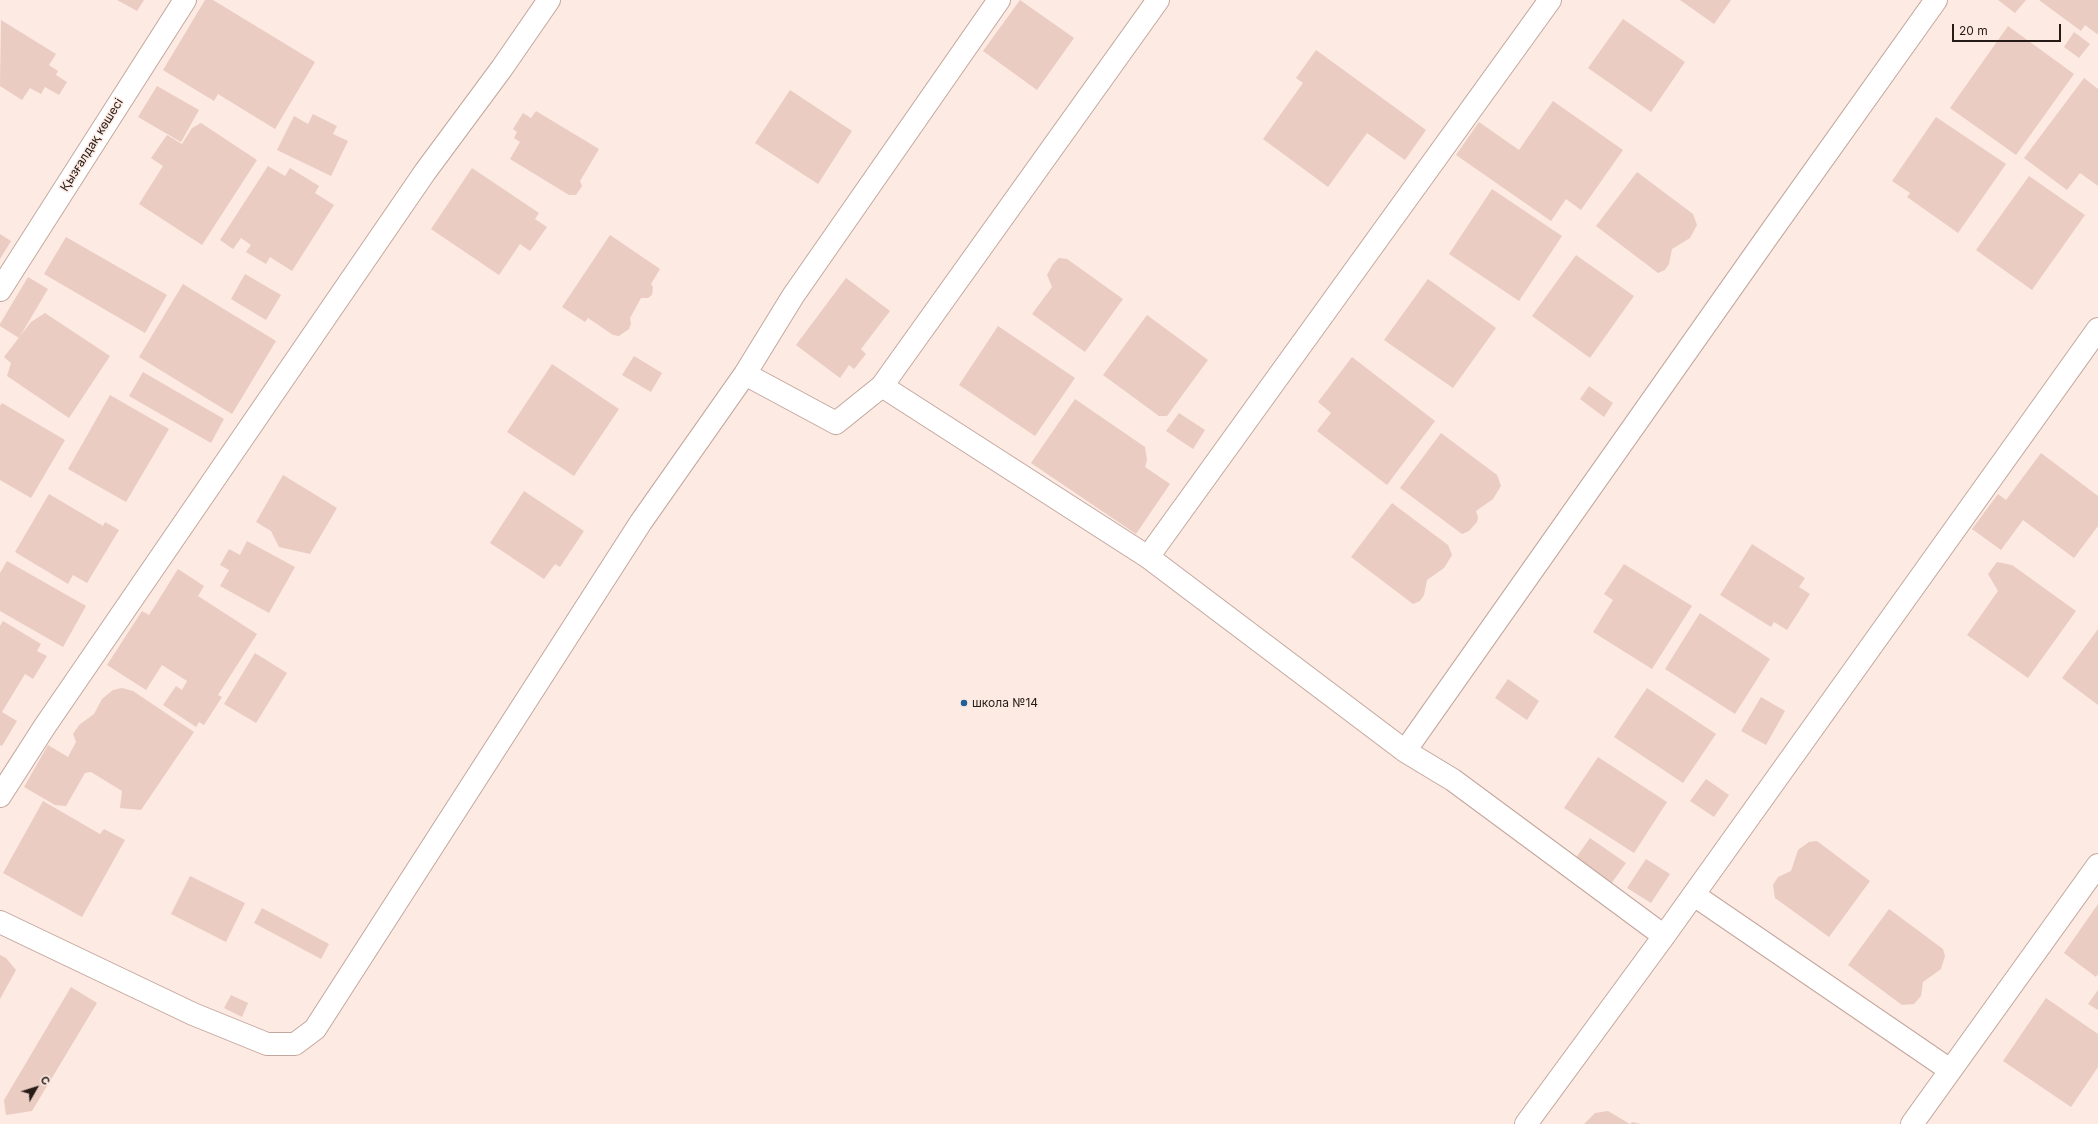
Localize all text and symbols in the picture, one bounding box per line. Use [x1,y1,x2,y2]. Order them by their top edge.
scale bar [1954,16,2063,42]
text: 20 m [1959,23,1988,38]
street label: Қызғалдақ көшесі [58,96,126,194]
place label: школа №14 [972,696,1038,710]
marker: школа №14 [959,698,969,708]
north arrow [16,1068,56,1108]
text: С [37,1073,53,1088]

